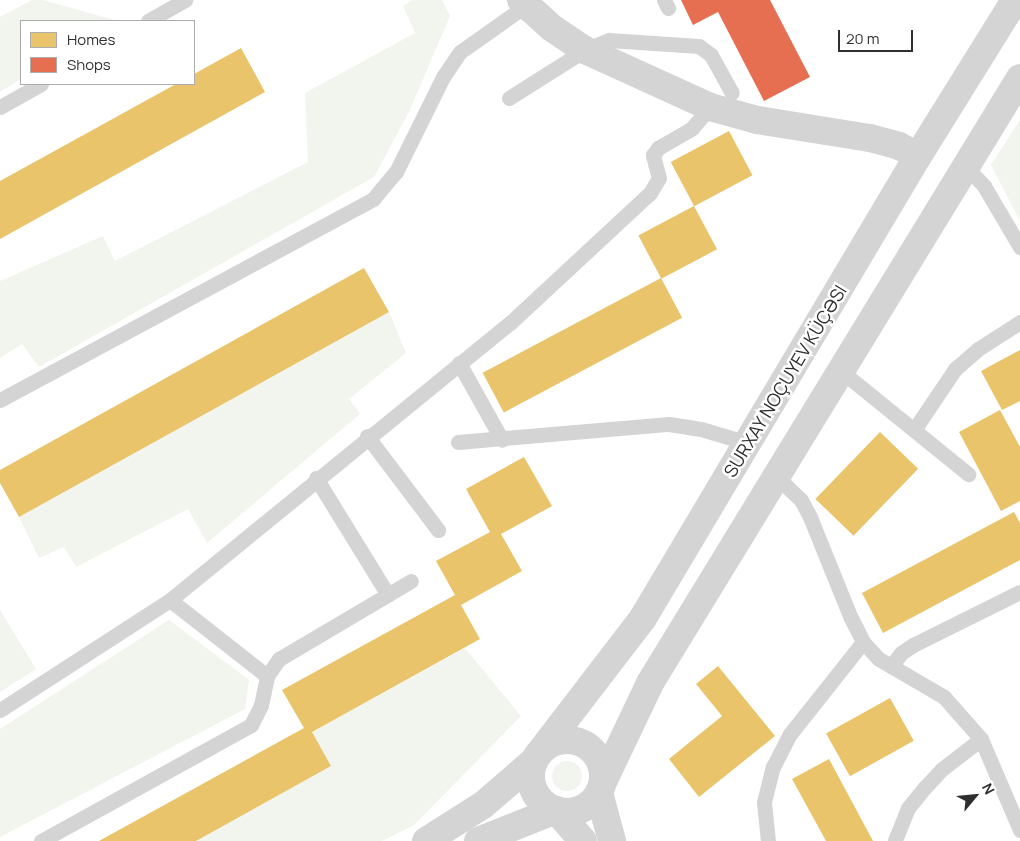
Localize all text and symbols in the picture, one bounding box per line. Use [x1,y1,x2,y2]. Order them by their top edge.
legend [20,20,195,85]
scale bar [840,20,915,52]
text: 20 m [846,28,879,49]
text: Homes [67,29,115,50]
text: Shops [67,54,111,75]
street label: SURXAY NOÇUYEV KÜÇƏSI [719,281,851,481]
north arrow [950,771,1000,821]
text: N [978,780,999,798]

